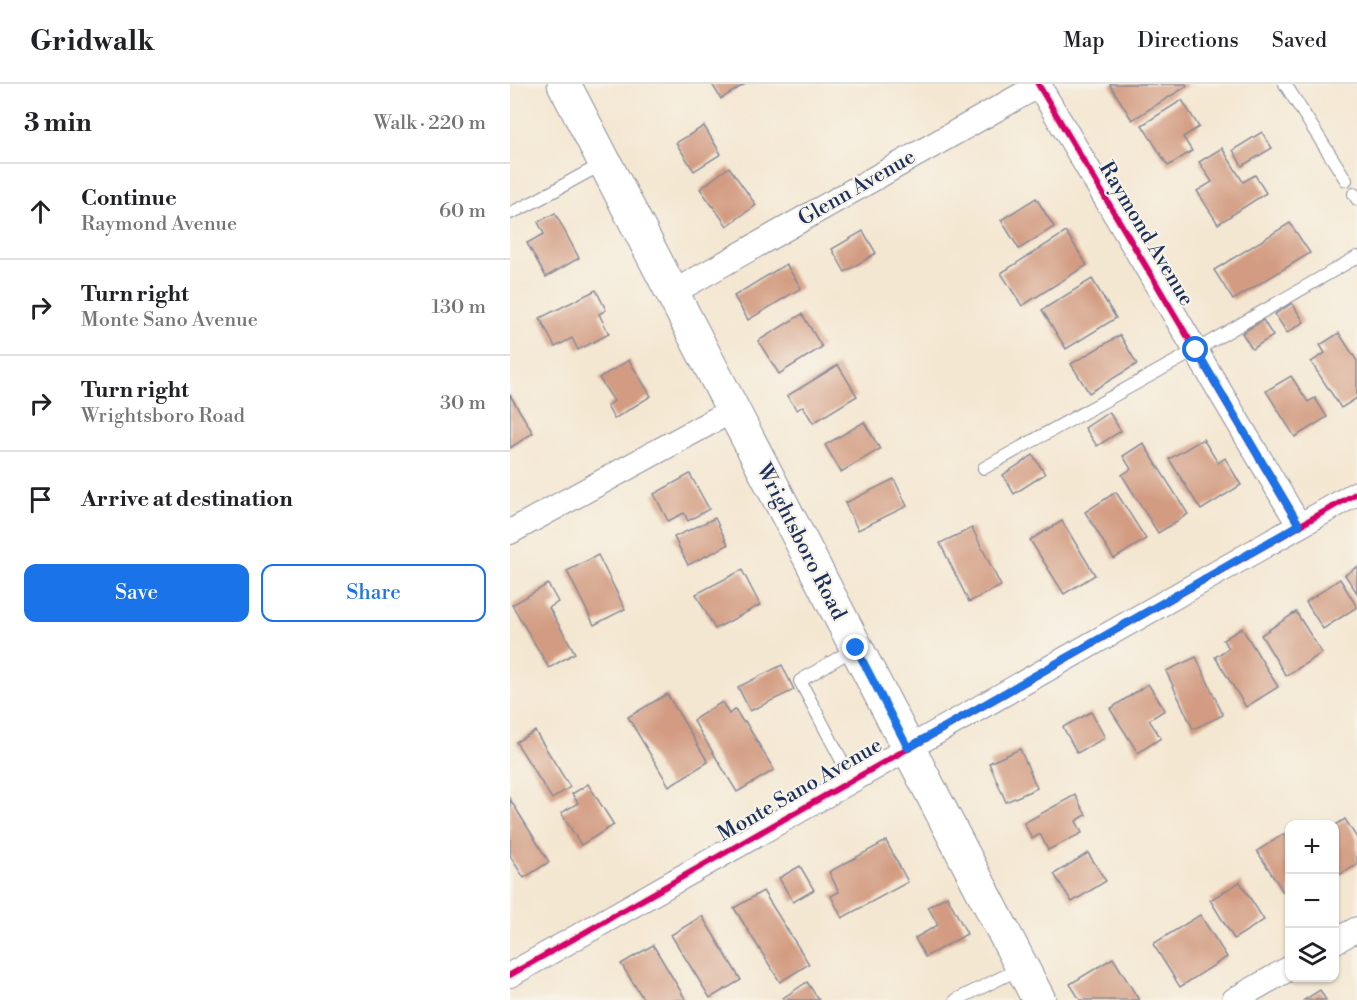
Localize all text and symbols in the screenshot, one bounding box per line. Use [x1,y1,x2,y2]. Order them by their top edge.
text: Gridwalk [30,24,154,59]
text: Map [1063,28,1105,54]
text: Directions [1138,28,1239,54]
text: Saved [1272,28,1327,54]
text: 3 min [24,107,92,139]
text: Walk · 220 m [373,111,486,136]
street label: Glenn Avenue [794,144,920,232]
street label: Raymond Avenue [1093,157,1199,311]
text: Continue [81,185,177,212]
icon: ahead [24,195,57,228]
text: 60 m [439,199,486,224]
text: Raymond Avenue [81,212,237,237]
text: Turn right [81,281,189,308]
icon: right [24,291,57,324]
text: 130 m [431,295,486,320]
text: Monte Sano Avenue [81,308,258,333]
route start [1182,336,1208,362]
text: Turn right [81,377,189,404]
icon: right [24,387,57,420]
text: 30 m [440,391,486,416]
text: Wrightsboro Road [81,404,245,429]
street label: Wrightsboro Road [750,459,852,625]
icon: arrive [24,483,57,516]
text: Arrive at destination [81,486,293,513]
button: Save [24,564,249,622]
button: Share [261,564,486,622]
route end [842,634,868,660]
street label: Monte Sano Avenue [713,732,887,848]
map controls [1285,820,1339,982]
button: + [1285,820,1339,874]
button: − [1285,874,1339,928]
button: layers [1285,928,1339,982]

